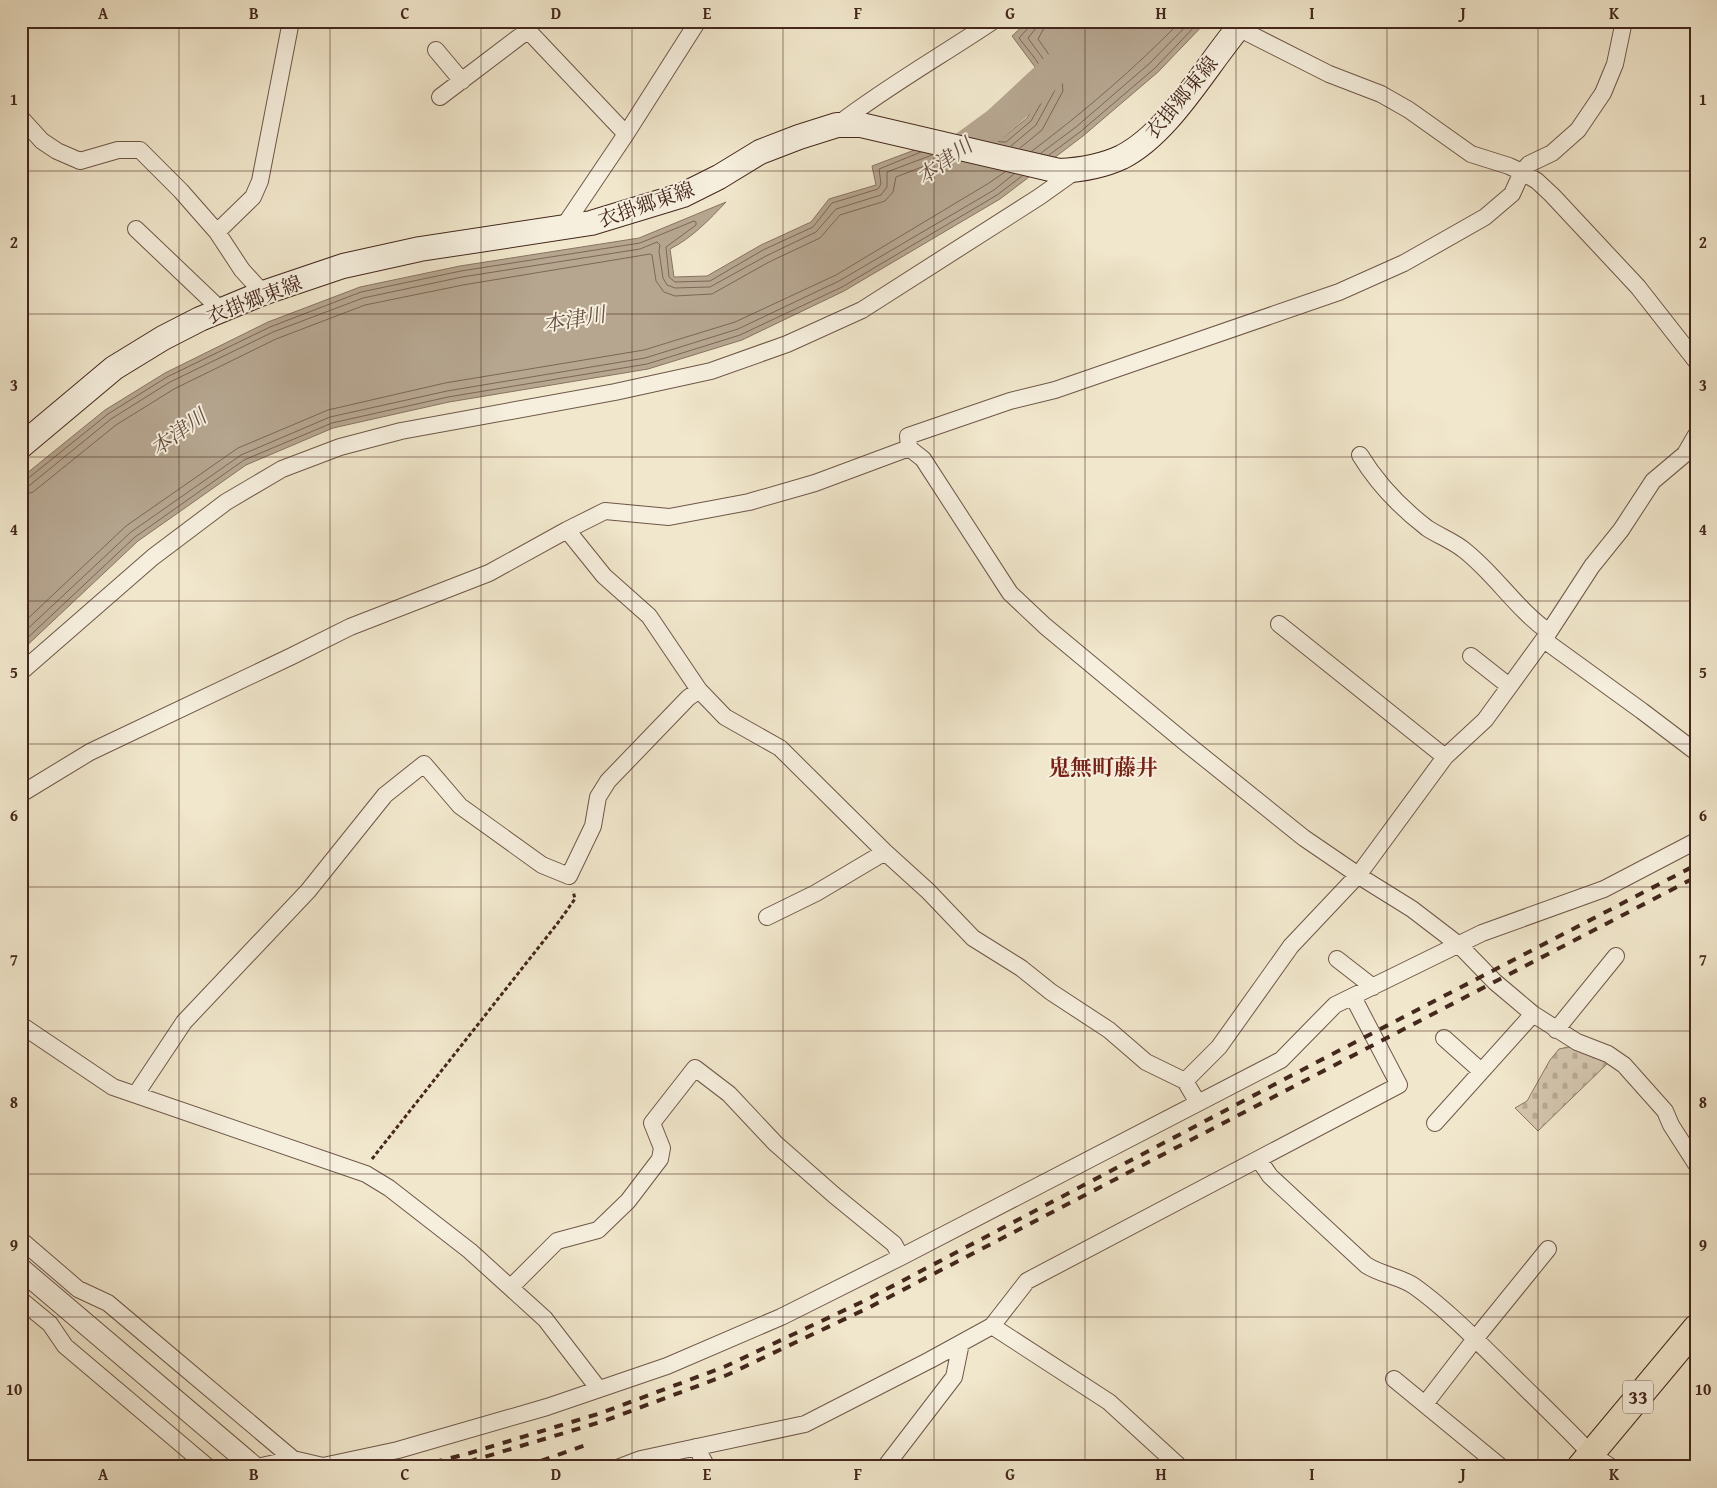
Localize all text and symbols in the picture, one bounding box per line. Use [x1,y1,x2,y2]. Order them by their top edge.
text: A [98,1,109,25]
text: B [249,1,259,25]
text: C [400,1,410,25]
text: D [551,1,561,25]
text: E [703,1,712,25]
text: F [854,1,862,25]
text: G [1005,1,1015,25]
text: H [1155,1,1167,25]
text: I [1309,1,1315,25]
text: J [1457,1,1466,25]
text: K [1609,1,1620,25]
street label: 衣掛郷東線 [1138,49,1224,145]
text: 1 [10,87,18,111]
text: 1 [1699,87,1707,111]
water label: 本津川 [909,129,980,192]
street label: 衣掛郷東線 [594,174,698,234]
text: 2 [10,230,18,254]
text: 2 [1699,230,1707,254]
street label: 衣掛郷東線 [202,268,306,330]
water label: 本津川 [540,298,610,340]
text: 3 [10,373,18,397]
text: 3 [1699,373,1707,397]
water label: 本津川 [143,400,214,463]
text: 4 [10,517,18,541]
text: 4 [1699,517,1707,541]
text: 5 [10,660,18,684]
text: 5 [1699,660,1707,684]
district label: 鬼無町藤井 [1048,751,1158,783]
text: 6 [10,803,18,827]
text: 6 [1699,803,1707,827]
text: 7 [10,947,18,971]
text: 7 [1699,947,1707,971]
text: 8 [10,1090,18,1114]
text: 8 [1699,1090,1707,1114]
text: 9 [10,1233,18,1257]
text: 9 [1699,1233,1707,1257]
text: 10 [6,1377,22,1401]
text: 10 [1695,1377,1711,1401]
road number: 33 [1623,1380,1653,1414]
text: A [98,1462,109,1486]
text: B [249,1462,259,1486]
text: C [400,1462,410,1486]
text: D [551,1462,561,1486]
text: E [703,1462,712,1486]
text: F [854,1462,862,1486]
text: G [1005,1462,1015,1486]
text: H [1155,1462,1167,1486]
text: I [1309,1462,1315,1486]
text: J [1457,1462,1466,1486]
text: K [1609,1462,1620,1486]

